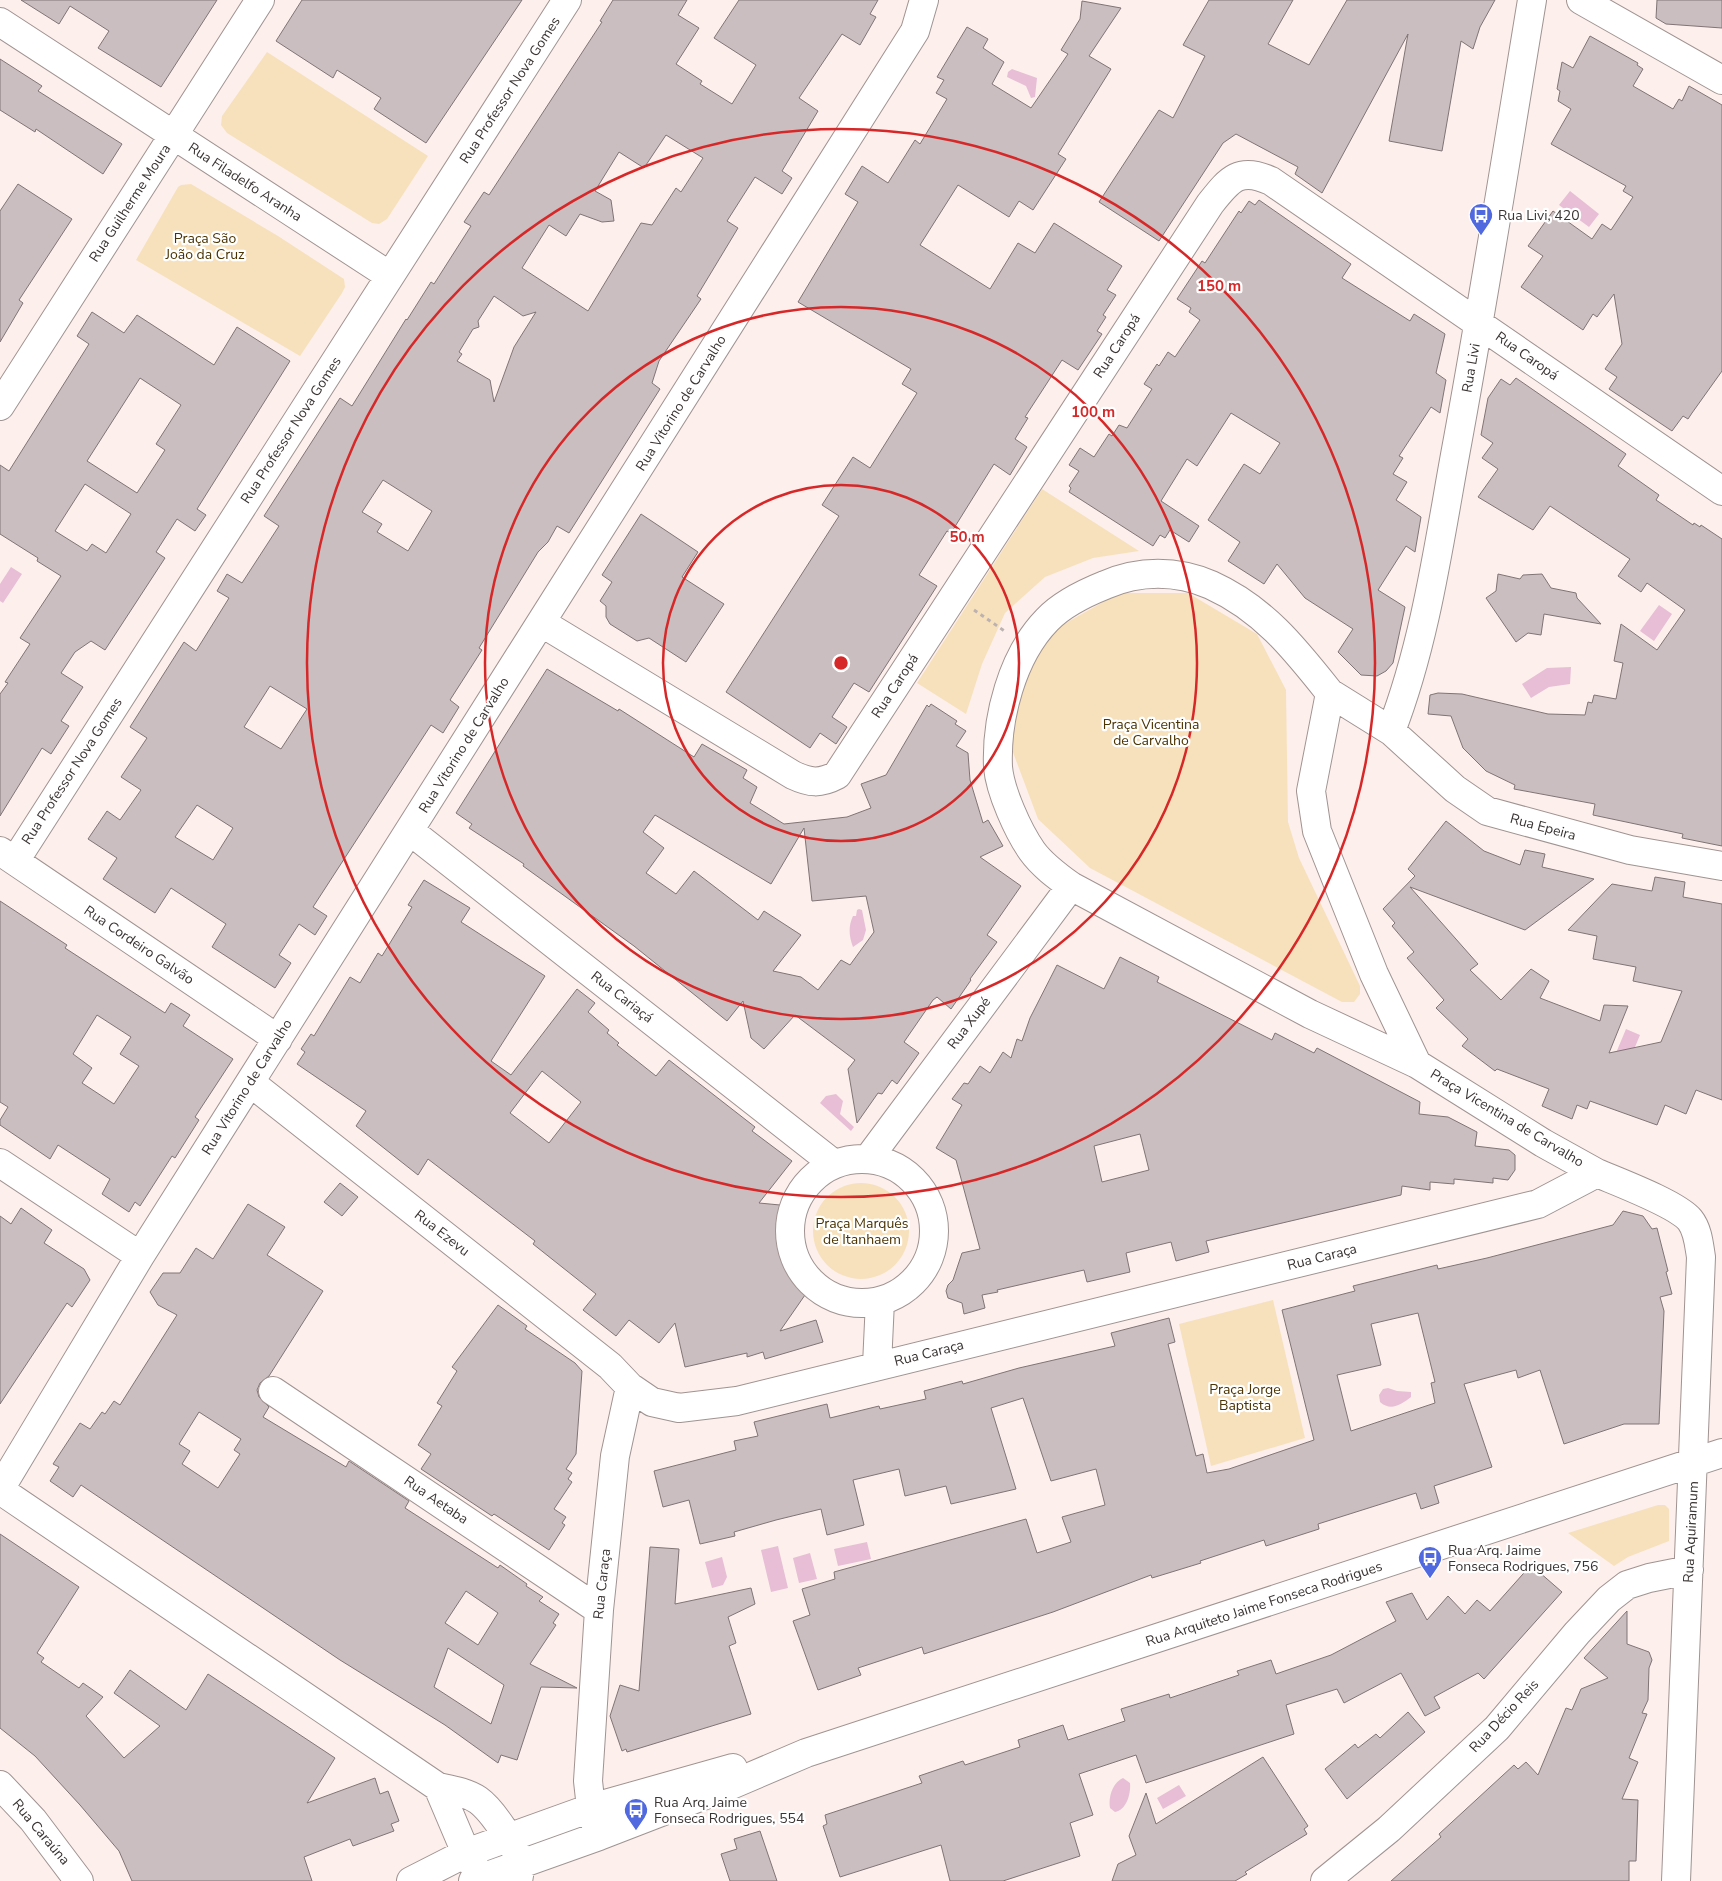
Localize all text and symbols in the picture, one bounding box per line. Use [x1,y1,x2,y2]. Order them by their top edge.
street label: Rua Professor Nova Gomes [455,13,565,167]
street label: Rua Filadelfo Aranha [184,138,306,226]
street label: Rua Guilherme Moura [85,140,175,266]
bus stop icon: Rua Livi, 420 [1468,202,1494,236]
place label: Rua Livi, 420 [1498,206,1580,225]
park label: Praça São João da Cruz [164,229,245,264]
text: 150 m [1197,276,1241,296]
street label: Rua Caropá [1089,310,1145,382]
street label: Rua Caropá [1492,327,1562,385]
street label: Rua Vitorino de Carvalho [631,331,731,475]
street label: Rua Livi [1457,342,1485,394]
street label: Rua Professor Nova Gomes [236,353,346,507]
text: 100 m [1071,402,1115,422]
text: 50 m [949,527,985,547]
street label: Rua Caropá [867,650,923,722]
centre of rings [832,654,850,672]
street label: Rua Vitorino de Carvalho [414,673,514,817]
street label: Rua Professor Nova Gomes [17,694,127,848]
park label: Praça Vicentina de Carvalho [1103,715,1199,750]
street label: Rua Epeira [1508,809,1578,845]
street label: Rua Cordeiro Galvão [80,901,198,989]
street label: Rua Cariaçá [587,967,657,1027]
street label: Rua Xupé [943,993,995,1053]
street label: Rua Vitorino de Carvalho [197,1015,297,1159]
street label: Praça Vicentina de Carvalho [1427,1065,1587,1172]
street label: Rua Ezevu [410,1205,474,1261]
park label: Praça Marquês de Itanhaem [815,1214,909,1249]
street label: Rua Caraça [1285,1239,1359,1275]
street label: Rua Caraça [892,1335,966,1371]
park label: Praça Jorge Baptista [1209,1380,1281,1415]
street label: Rua Aetaba [400,1472,472,1528]
street label: Rua Aquiramum [1679,1481,1703,1583]
place label: Rua Arq. Jaime Fonseca Rodrigues, 756 [1448,1541,1598,1576]
bus stop icon: Rua Arq. Jaime Fonseca Rodrigues, 756 [1417,1545,1443,1579]
street label: Rua Caraça [589,1548,615,1620]
street label: Rua Arquiteto Jaime Fonseca Rodrigues [1143,1557,1385,1651]
street label: Rua Décio Reis [1465,1675,1543,1757]
place label: Rua Arq. Jaime Fonseca Rodrigues, 554 [654,1793,804,1828]
street label: Rua Caraúna [8,1795,74,1869]
bus stop icon: Rua Arq. Jaime Fonseca Rodrigues, 554 [623,1797,649,1831]

